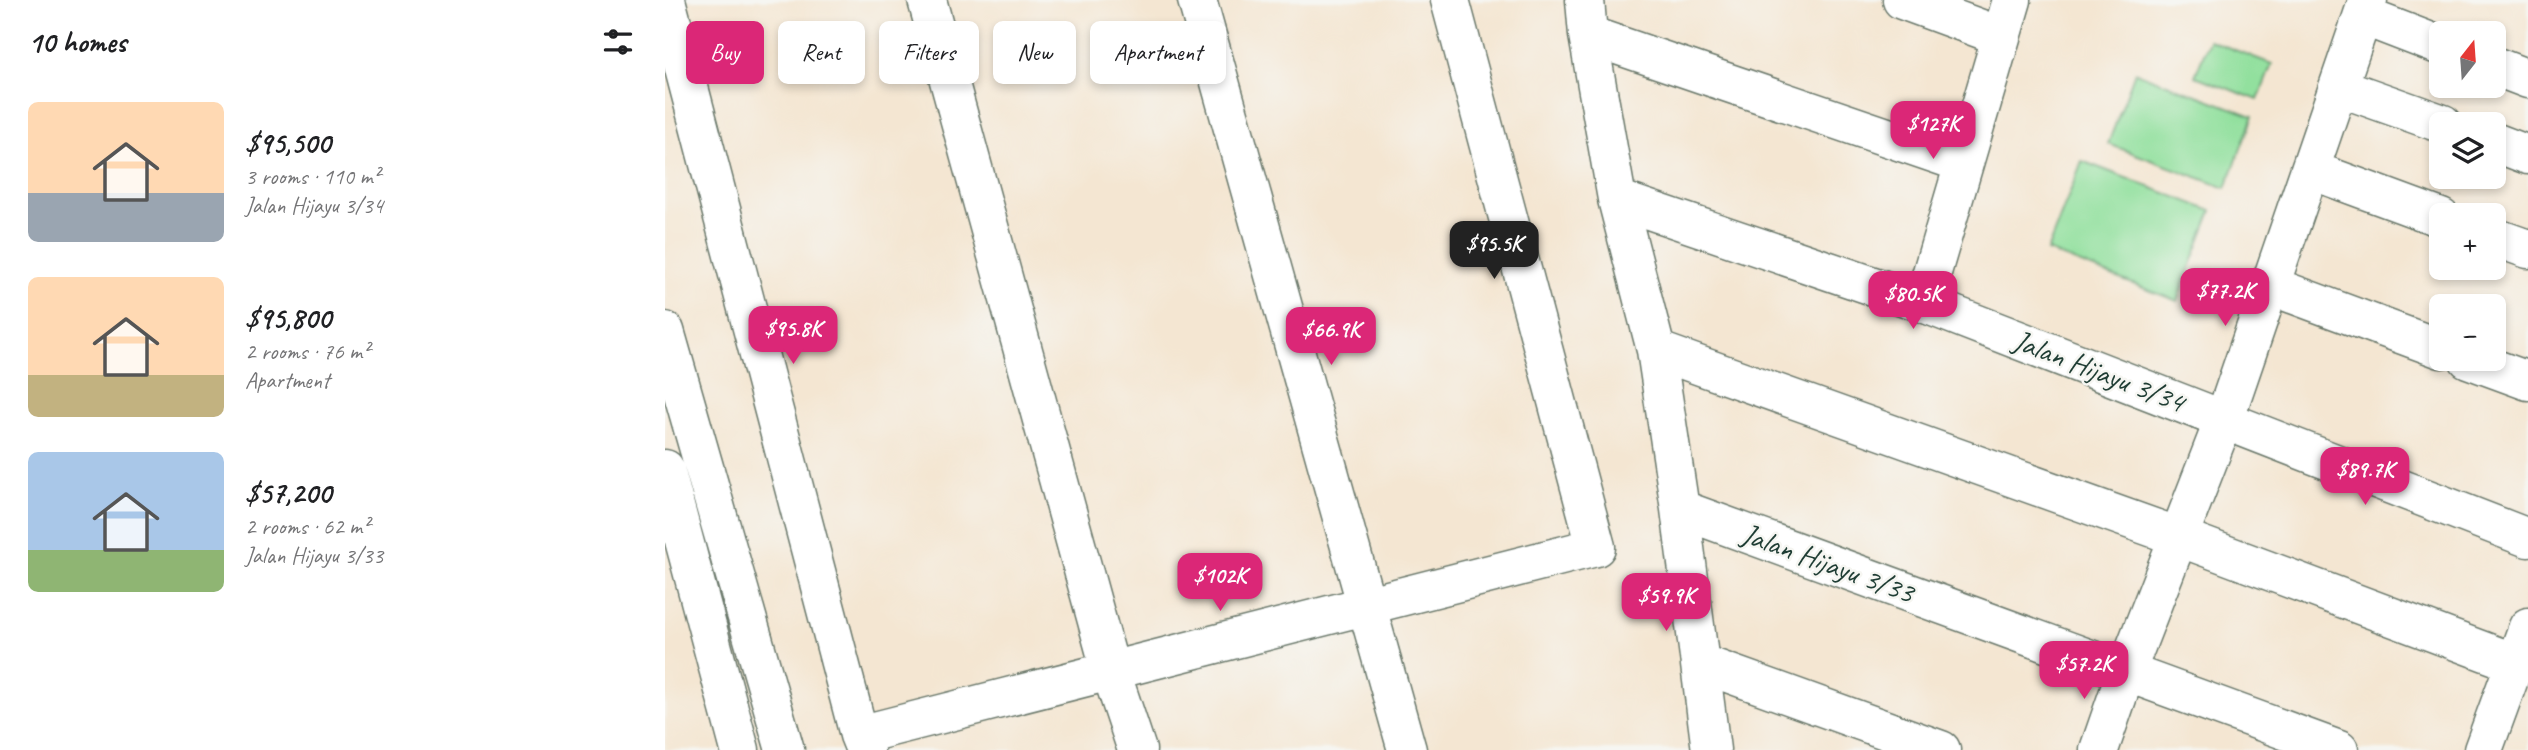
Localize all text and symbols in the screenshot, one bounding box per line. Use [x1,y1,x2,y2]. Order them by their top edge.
chip: Buy [686,21,764,84]
chip: Rent [778,21,865,84]
chip: Filters [879,21,979,84]
chip: New [993,21,1076,84]
chip: Apartment [1090,21,1226,84]
north arrow [2429,21,2506,98]
map controls [2429,21,2506,371]
text: 10 homes [28,23,126,61]
icon: filters [599,23,637,61]
pin: $127K [1884,102,1982,161]
text: $127K [1907,109,1960,138]
button: layers [2429,112,2506,189]
text: $95,500 [245,124,331,162]
icon: home [84,130,168,214]
text: 3 rooms · 110 m² [245,162,380,191]
text: Jalan Hijayu 3/34 [245,191,383,220]
button: + [2429,203,2506,280]
pin: $95.5K [1437,222,1551,281]
text: $95.5K [1466,229,1522,258]
pin: $77.2K [2168,268,2282,328]
pin: $80.5K [1856,272,1970,331]
text: $77.2K [2196,276,2254,305]
text: $80.5K [1884,279,1942,308]
button: − [2429,294,2506,371]
text: $95,800 [245,299,331,337]
icon: home [84,305,168,389]
pin: $95.8K [736,306,850,366]
pin: $66.9K [1274,308,1388,367]
text: $95.8K [765,314,822,343]
text: $66.9K [1302,315,1360,344]
street label: Jalan Hijayu 3/34 [2006,320,2192,422]
text: 2 rooms · 76 m² [245,337,369,366]
text: Apartment [245,366,330,395]
pin: $89.7K [2308,448,2422,507]
text: $89.7K [2336,455,2394,484]
text: $57,200 [245,474,331,512]
icon: home [84,480,168,564]
text: 2 rooms · 62 m² [245,512,369,541]
street label: Jalan Hijayu 3/33 [1735,514,1921,612]
text: Jalan Hijayu 3/33 [245,541,383,570]
pin: $102K [1171,554,1269,613]
text: $102K [1193,561,1247,590]
pin: $59.9K [1609,574,1723,633]
text: $59.9K [1638,581,1694,610]
pin: $57.2K [2027,642,2141,701]
text: $57.2K [2055,649,2113,678]

